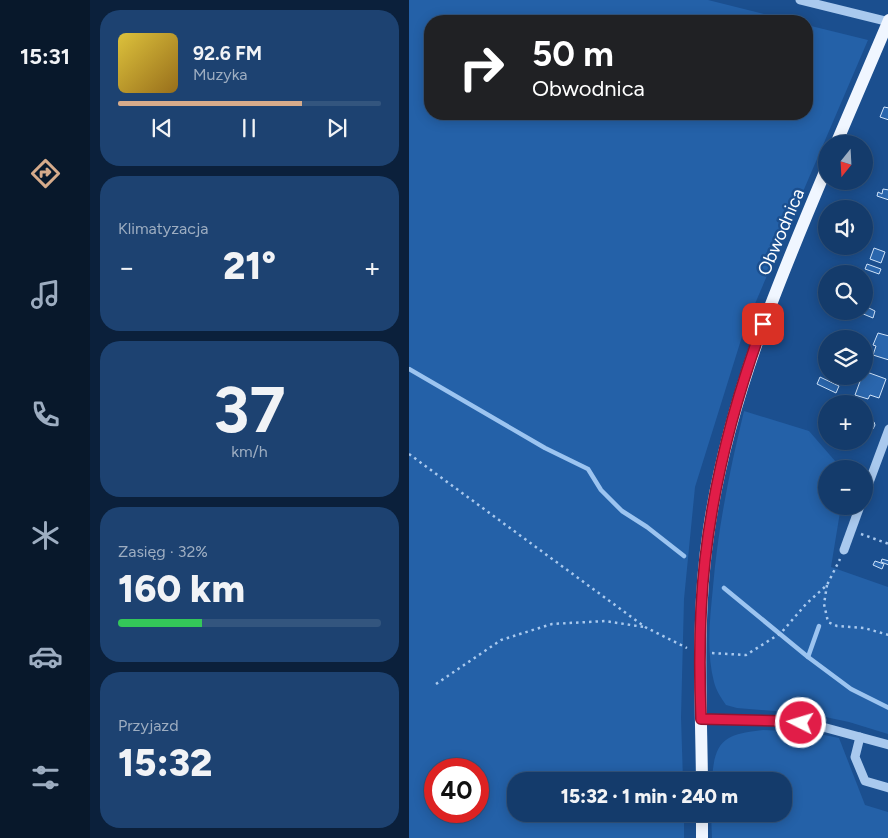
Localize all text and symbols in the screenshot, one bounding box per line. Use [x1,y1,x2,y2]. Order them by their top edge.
text: 50 m [532,33,614,75]
icon: right [449,35,514,100]
text: 92.6 FM [193,42,262,65]
text: 15:31 [20,43,70,70]
text: Muzyka [193,65,247,84]
text: Obwodnica [532,75,645,102]
icon: previous [148,114,176,142]
icon: pause [235,114,263,142]
icon: next [323,114,351,142]
north arrow [818,135,873,190]
map controls [818,135,873,515]
icon: directions [28,156,63,191]
street label: Obwodnica [753,185,809,279]
button: sound [818,200,873,255]
text: Klimatyzacja [118,219,208,238]
text: 21° [223,243,276,289]
text: − [118,250,135,284]
text: + [364,250,381,284]
button: search [818,265,873,320]
icon: music [28,277,63,312]
pin [742,303,784,345]
icon: arrive [749,310,777,338]
button: layers [818,330,873,385]
text: 37 [213,370,286,448]
button: + [818,395,873,450]
icon: phone [28,397,63,432]
text: km/h [231,442,268,461]
button: − [818,460,873,515]
icon: climate [28,518,63,553]
text: Zasięg · 32% [118,542,208,561]
text: 160 km [118,566,245,612]
icon: car [28,639,63,674]
position arrow [774,696,826,748]
text: Przyjazd [118,716,179,735]
text: 15:32 [118,740,212,786]
speed limit sign: 40 [424,758,489,823]
icon: filters [28,760,63,795]
text: 15:32 · 1 min · 240 m [561,785,738,808]

